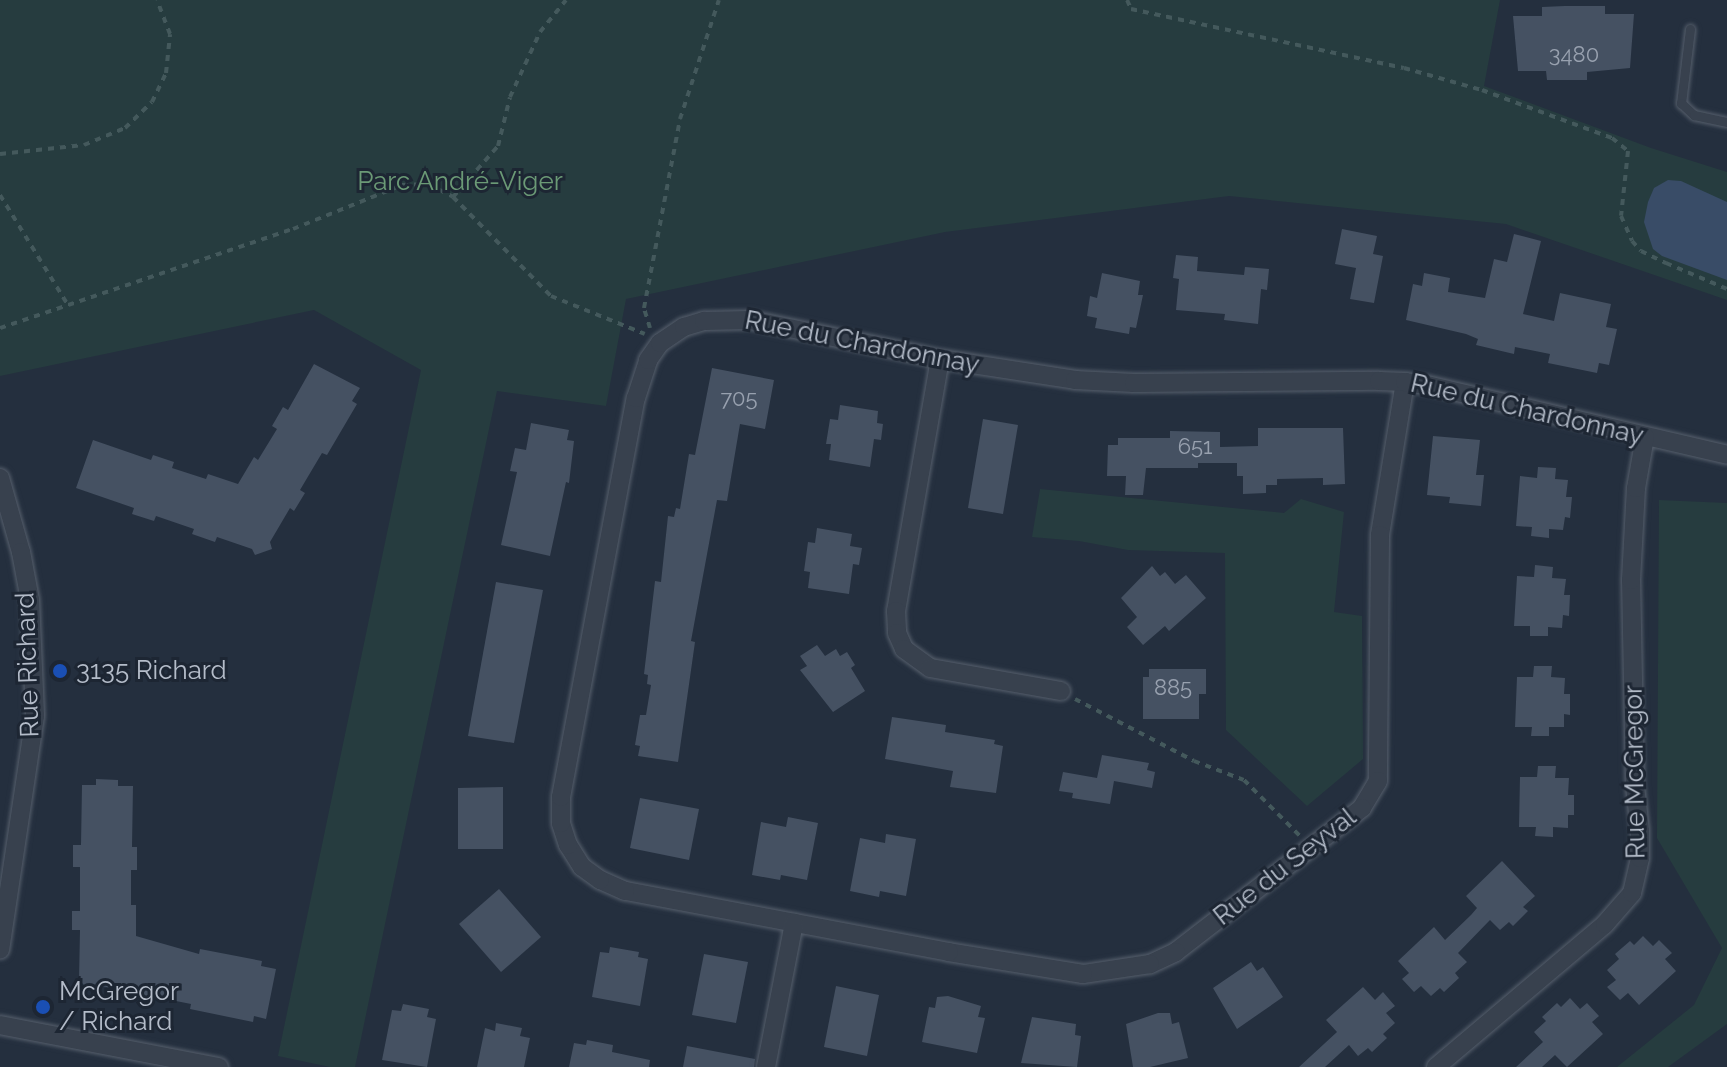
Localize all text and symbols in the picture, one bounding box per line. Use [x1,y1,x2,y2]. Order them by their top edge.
house number: 3480 [1549,42,1599,68]
park label: Parc André-Viger [357,166,563,198]
street label: Rue du Chardonnay [742,305,982,381]
street label: Rue du Chardonnay [1407,368,1647,452]
house number: 705 [720,386,758,412]
house number: 651 [1178,434,1212,460]
street label: Rue Richard [10,592,46,738]
place label: 3135 Richard [76,655,227,687]
marker: 3135 Richard [51,662,69,680]
house number: 885 [1154,675,1192,701]
street label: Rue McGregor [1618,685,1652,859]
street label: Rue du Seyval [1208,802,1362,932]
place label: McGregor / Richard [59,976,179,1038]
marker: McGregor / Richard [34,998,52,1016]

